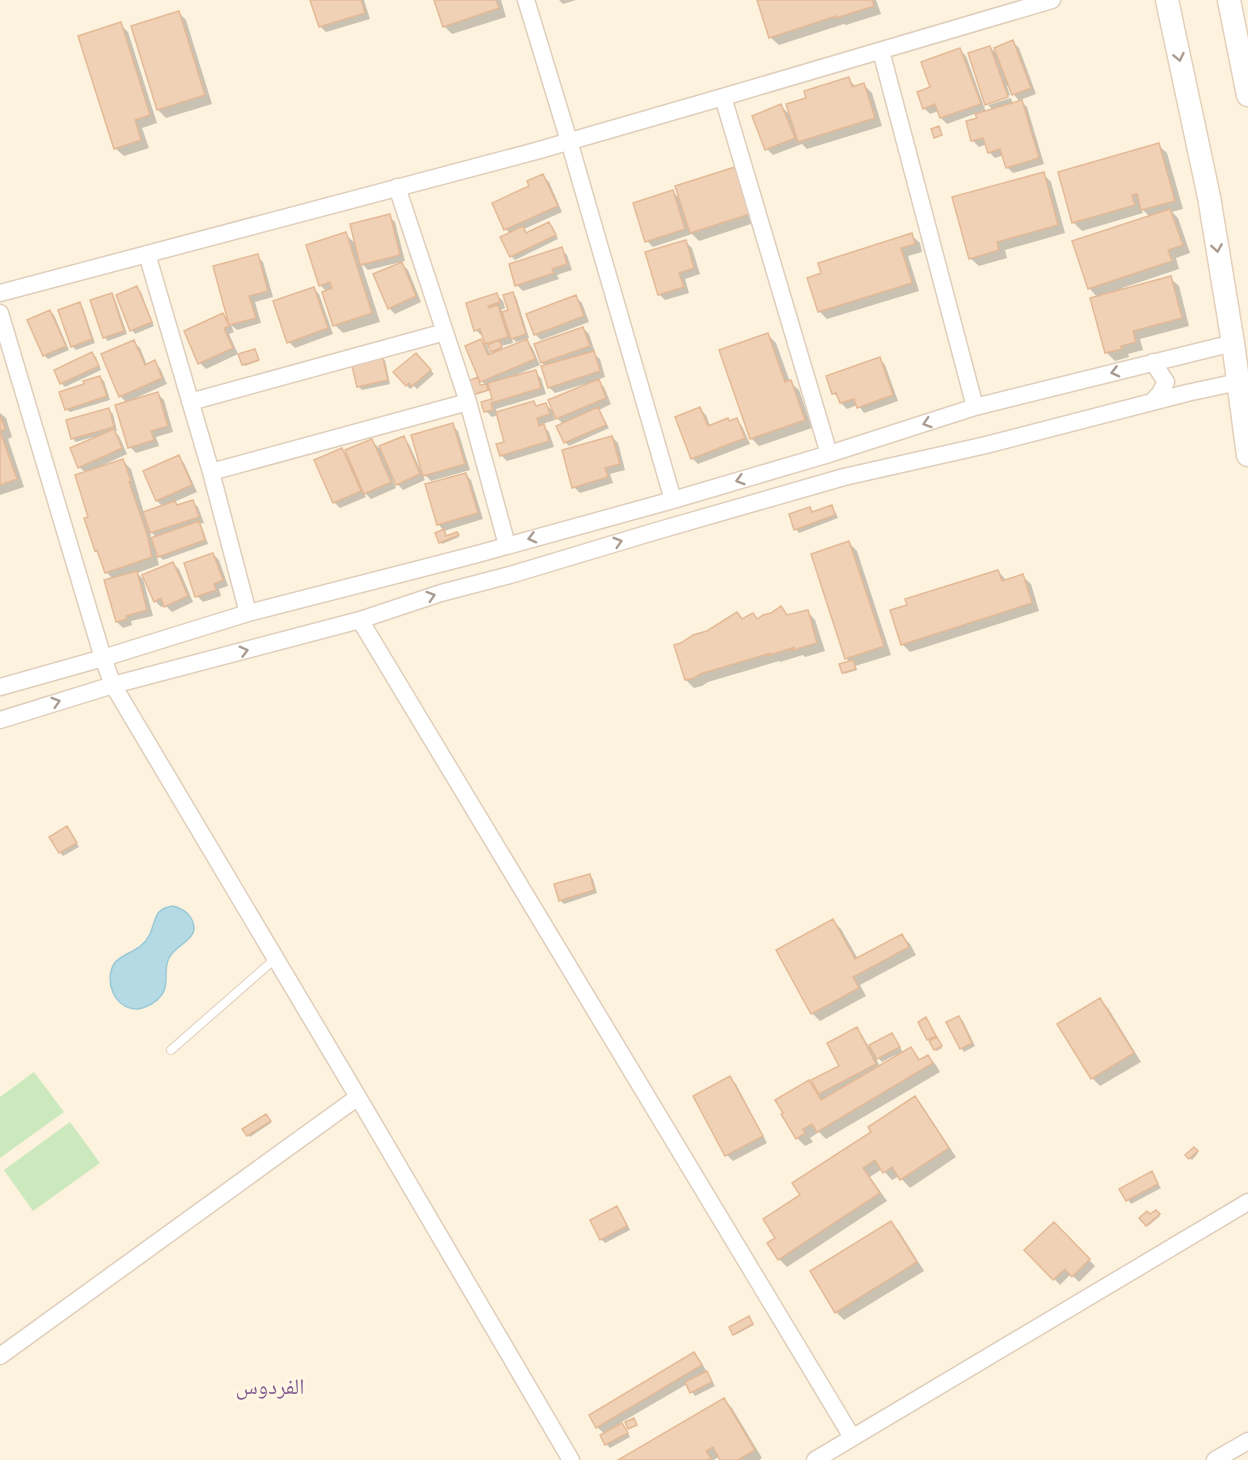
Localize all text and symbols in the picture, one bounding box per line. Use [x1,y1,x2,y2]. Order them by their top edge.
one-way arrow [1172,52,1185,62]
one-way arrow [1211,244,1223,253]
one-way arrow [1110,365,1120,378]
one-way arrow [922,416,933,428]
one-way arrow [735,473,746,485]
one-way arrow [527,531,537,544]
one-way arrow [612,537,623,549]
one-way arrow [425,591,436,604]
one-way arrow [239,645,249,658]
one-way arrow [50,697,61,709]
district label: الفردوس [236,1372,305,1400]

